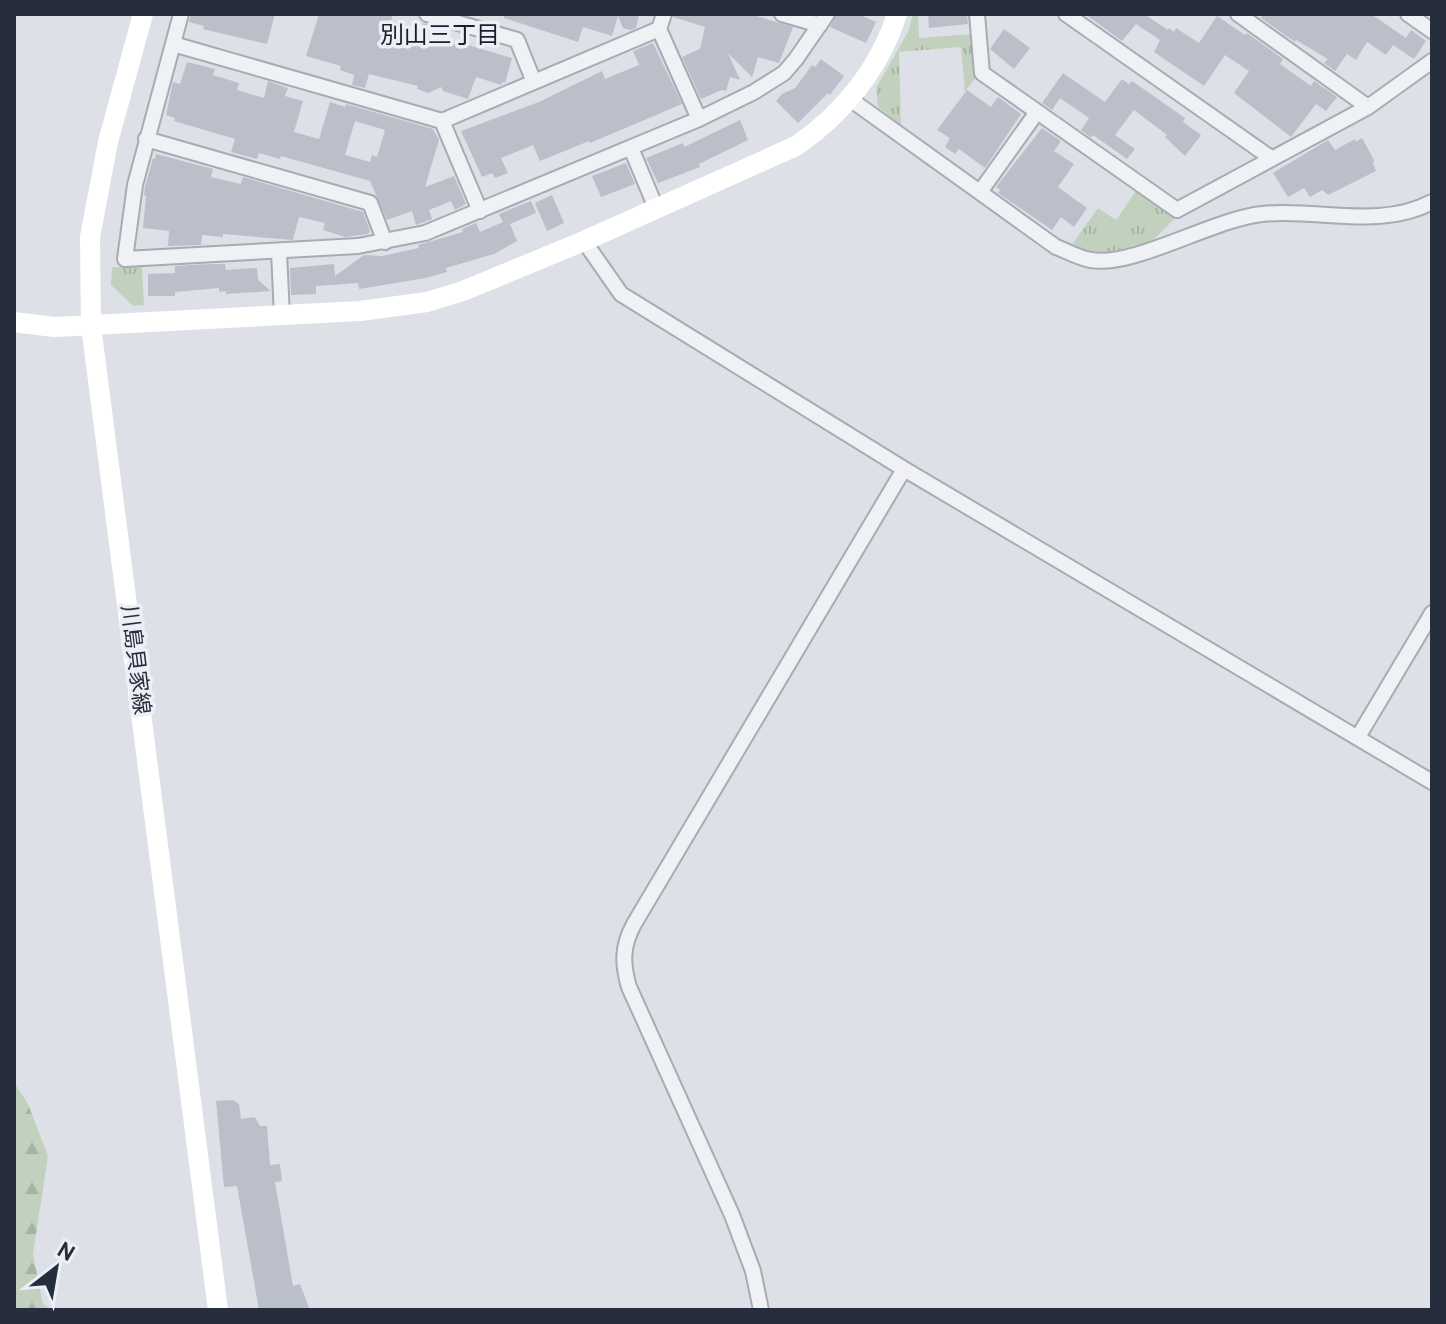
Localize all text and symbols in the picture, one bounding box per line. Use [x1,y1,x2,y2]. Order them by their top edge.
district label: 別山三丁目 [380,22,500,52]
street label: 川島貝家線 [114,604,154,716]
north arrow [16,1228,96,1308]
text: N [51,1237,79,1269]

